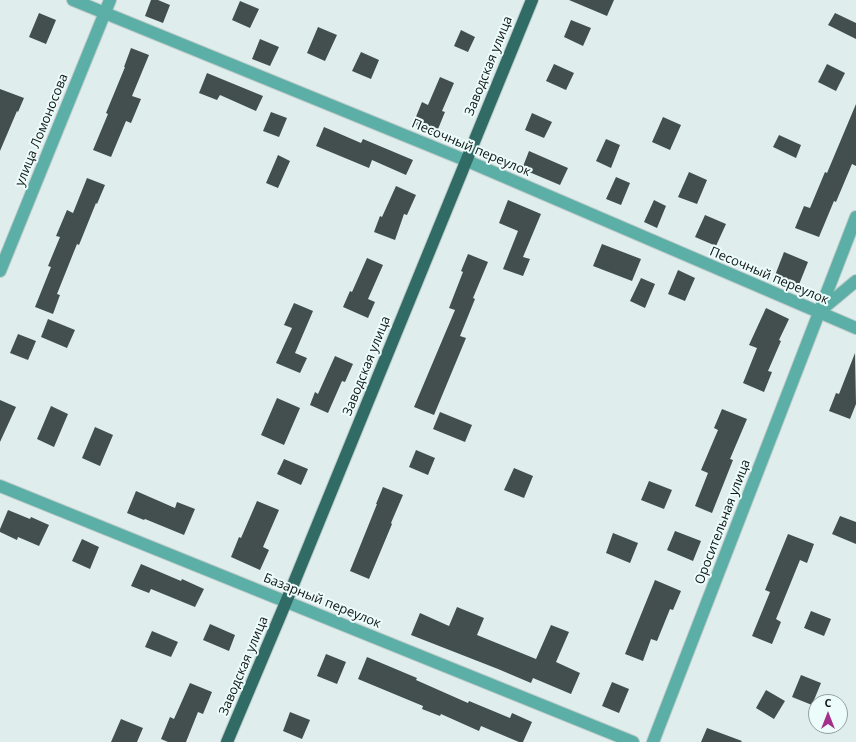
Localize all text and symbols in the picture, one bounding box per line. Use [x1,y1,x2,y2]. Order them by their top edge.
street label: Заводская улица [462,14,516,118]
street label: улица Ломоносова [12,71,72,189]
street label: Песочный переулок [409,116,533,180]
street label: Песочный переулок [707,244,831,308]
street label: Заводская улица [340,314,394,418]
street label: Оросительная улица [692,457,754,587]
street label: Базарный переулок [261,570,383,632]
street label: Заводская улица [216,614,272,718]
north arrow [808,694,848,734]
text: С [824,695,832,710]

